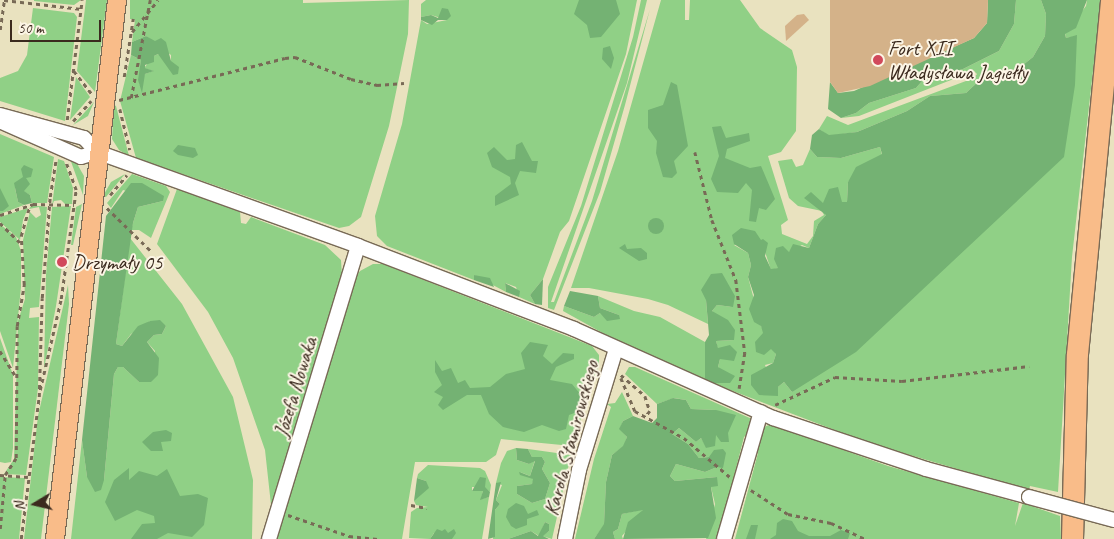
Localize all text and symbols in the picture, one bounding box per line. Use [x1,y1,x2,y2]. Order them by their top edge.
scale bar [12,10,104,42]
text: 50 m [18,19,44,38]
place label: Fort XII Władysława Jagiełły [888,35,1028,85]
marker: Fort XII Władysława Jagiełły [872,54,884,66]
place label: Drzymały 05 [72,249,162,275]
marker: Drzymały 05 [56,256,68,268]
street label: Józefa Nowaka [268,334,322,440]
street label: Karola Stamirowskiego [538,357,604,519]
north arrow [10,479,60,529]
text: N [11,501,29,512]

